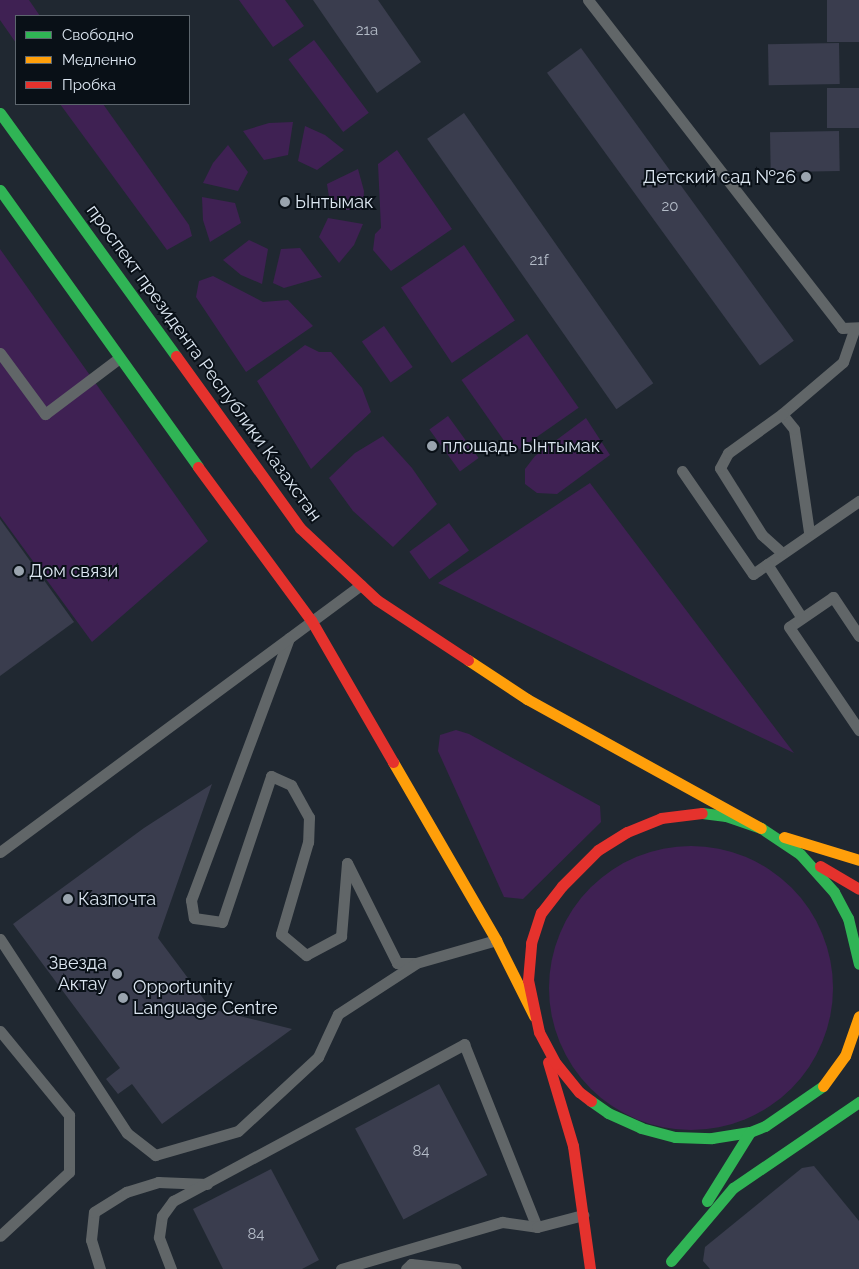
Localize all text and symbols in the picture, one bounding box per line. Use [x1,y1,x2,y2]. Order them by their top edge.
legend [15,15,190,105]
house number: 21а [356,22,378,40]
text: Свободно [62,26,134,44]
text: Медленно [62,51,136,69]
text: Пробка [62,76,116,94]
place label: Детский сад №26 [643,166,796,188]
marker: Детский сад №26 [800,171,812,183]
place label: Ынтымак [295,191,373,213]
marker: Ынтымак [279,196,291,208]
house number: 20 [662,198,678,216]
street label: проспект президента Республики Казахстан [82,201,326,525]
house number: 21f [529,252,549,270]
place label: площадь Ынтымак [442,435,600,457]
marker: площадь Ынтымак [426,440,438,452]
place label: Дом связи [29,560,118,582]
marker: Дом связи [13,565,25,577]
place label: Казпочта [78,888,156,910]
marker: Казпочта [62,893,74,905]
place label: Звезда Актау [49,953,107,996]
marker: Звезда Актау [111,968,123,980]
place label: Opportunity Language Centre [133,977,278,1020]
marker: Opportunity Language Centre [117,992,129,1004]
house number: 84 [412,1143,430,1161]
house number: 84 [247,1226,265,1244]

